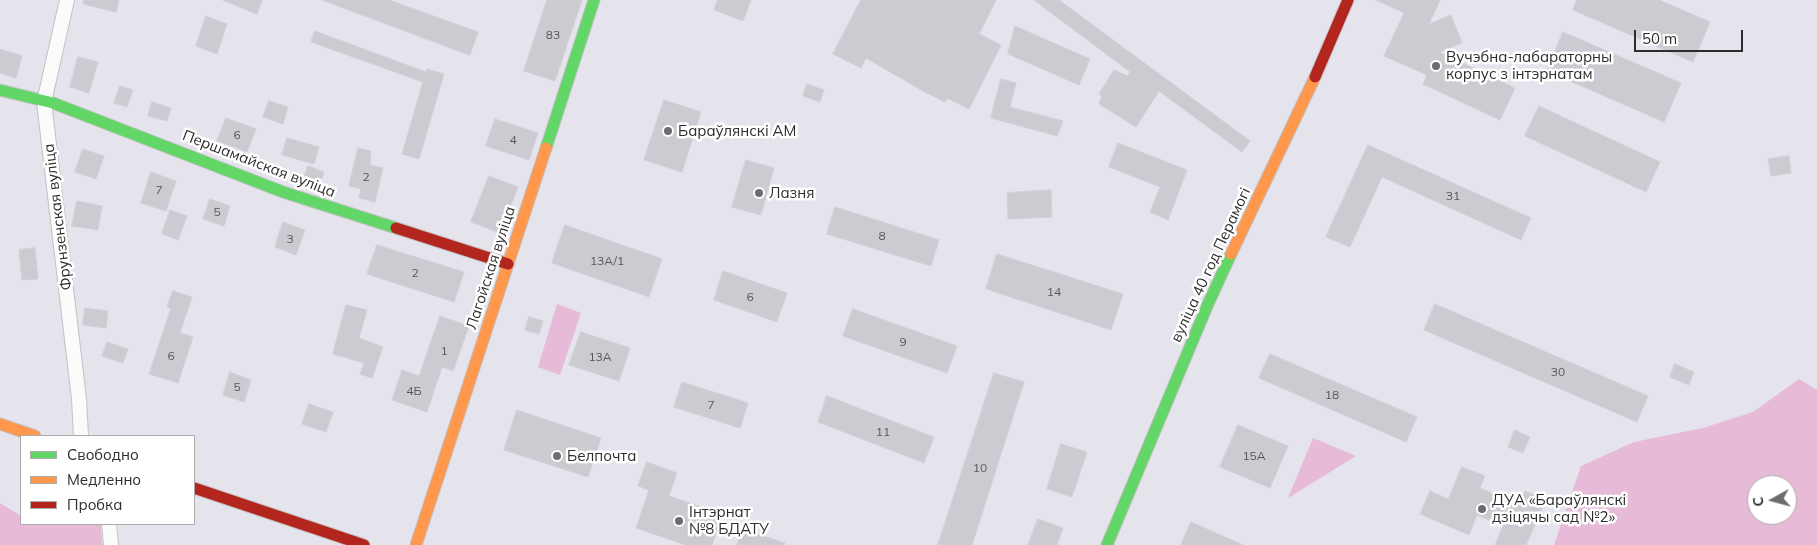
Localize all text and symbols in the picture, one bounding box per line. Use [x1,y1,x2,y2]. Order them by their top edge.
scale bar [1637,20,1746,52]
house number: 83 [546,28,560,42]
text: 50 m [1642,29,1677,48]
place label: Вучэбна-лабараторны корпус з інтэрнатам [1446,48,1612,83]
marker: Вучэбна-лабараторны корпус з інтэрнатам [1430,60,1442,72]
place label: Бараўлянскі АМ [678,122,796,140]
marker: Бараўлянскі АМ [662,125,674,137]
street label: Першамайская вуліца [180,127,338,201]
house number: 6 [233,128,241,142]
house number: 4 [509,133,517,147]
street label: Фрунзенская вуліца [40,143,76,291]
house number: 2 [362,170,370,184]
house number: 7 [155,183,163,197]
place label: Лазня [769,184,814,202]
street label: вуліца 40 год Перамогі [1167,185,1255,345]
marker: Лазня [753,187,765,199]
house number: 31 [1446,189,1460,203]
street label: Лагойская вуліца [463,204,519,332]
house number: 5 [213,205,221,219]
house number: 8 [878,229,886,243]
house number: 3 [286,232,294,246]
house number: 13А/1 [590,254,624,268]
house number: 2 [411,266,419,280]
house number: 14 [1047,285,1061,299]
house number: 6 [746,290,754,304]
house number: 9 [899,335,907,349]
house number: 1 [440,344,448,358]
house number: 6 [167,349,175,363]
house number: 13А [588,350,612,364]
house number: 30 [1551,365,1565,379]
house number: 5 [233,380,241,394]
house number: 4Б [406,384,422,398]
house number: 18 [1325,388,1339,402]
house number: 7 [707,398,715,412]
house number: 11 [876,425,890,439]
legend [20,435,195,525]
text: Свободно [67,445,139,464]
place label: Белпочта [567,447,636,465]
house number: 15А [1242,449,1266,463]
marker: Белпочта [551,450,563,462]
house number: 10 [973,461,987,475]
text: Медленно [67,470,141,489]
north arrow [1747,475,1797,525]
place label: ДУА «Бараўлянскі дзіцячы сад №2» [1492,491,1626,526]
text: Пробка [67,495,122,514]
text: С [1749,496,1768,508]
place label: Інтэрнат №8 БДАТУ [689,503,769,538]
marker: ДУА «Бараўлянскі дзіцячы сад №2» [1476,503,1488,515]
marker: Інтэрнат №8 БДАТУ [673,515,685,527]

